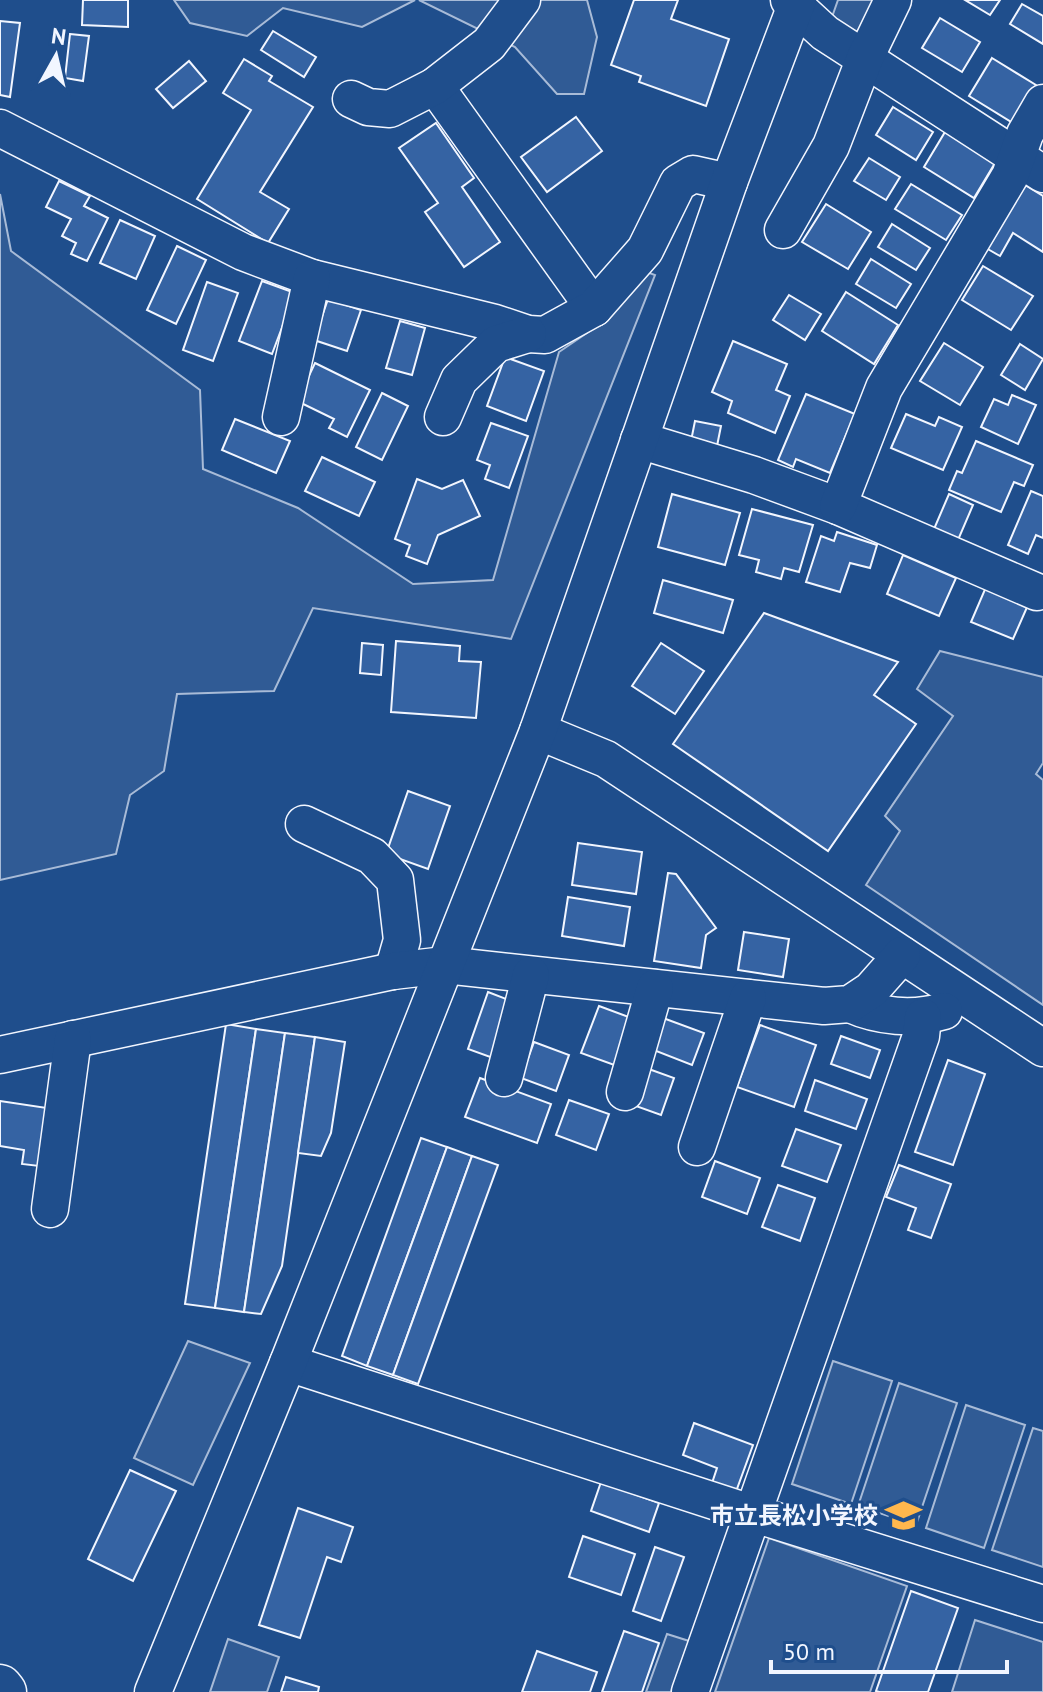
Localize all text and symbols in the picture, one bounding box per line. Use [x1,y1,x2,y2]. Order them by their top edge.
north arrow [16,16,96,96]
text: N [50,21,68,51]
school or university icon: 市立長松小学校 [885,1497,923,1535]
place label: 市立長松小学校 [710,1500,878,1531]
scale bar [771,1624,1007,1674]
text: 50 m [783,1636,835,1667]

